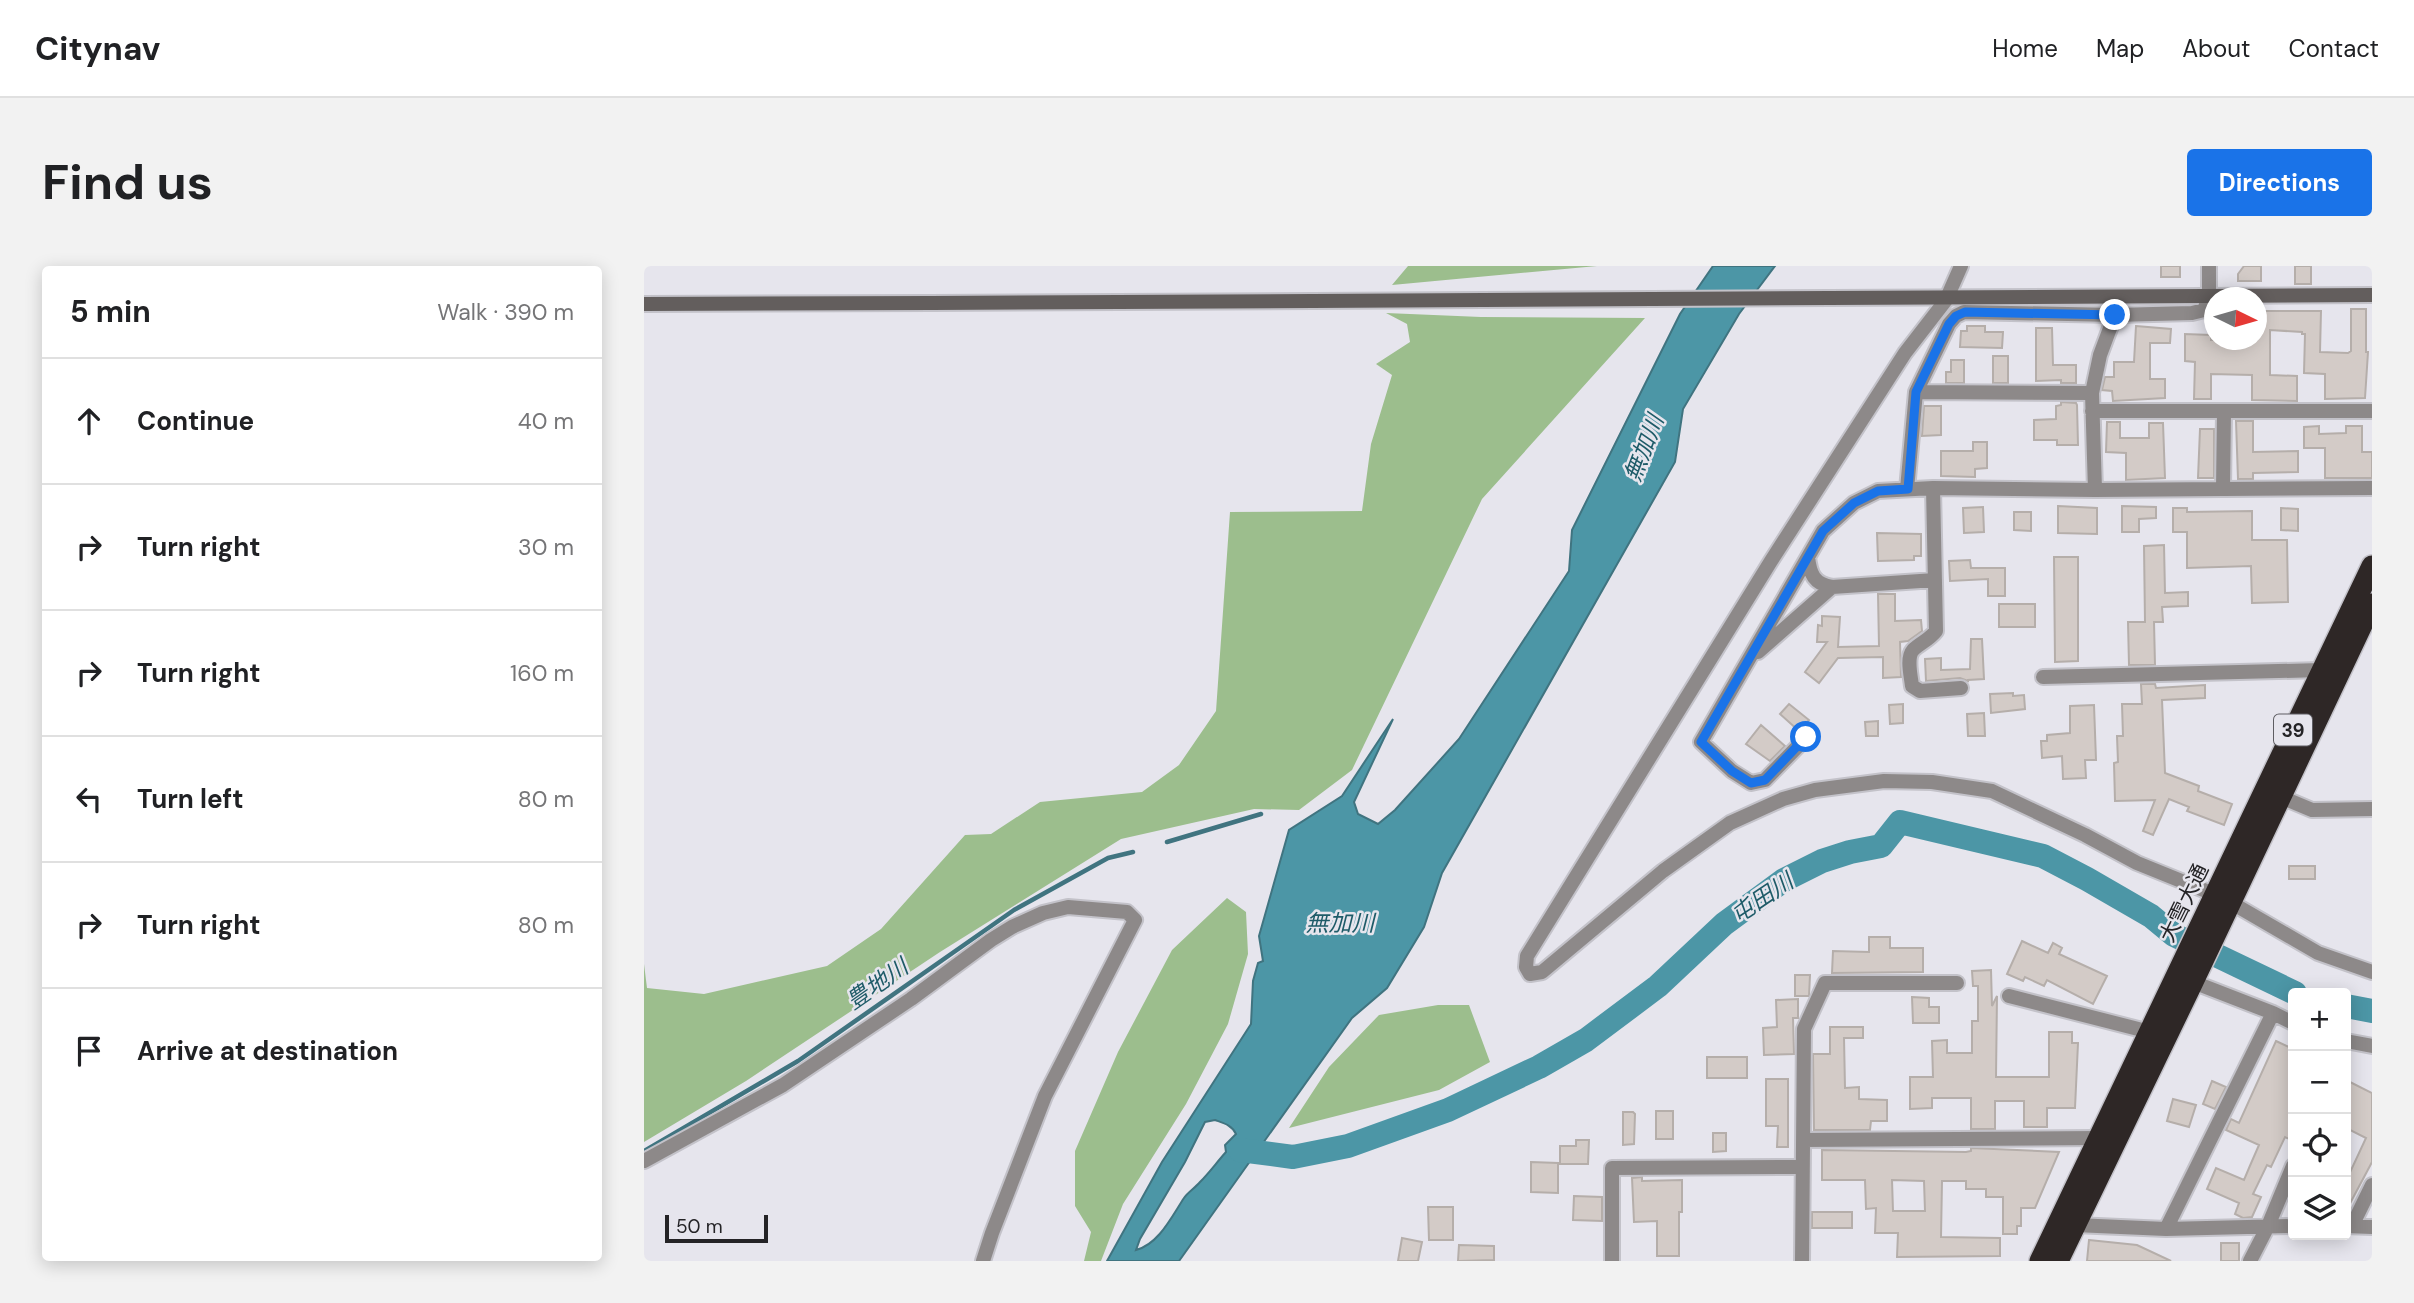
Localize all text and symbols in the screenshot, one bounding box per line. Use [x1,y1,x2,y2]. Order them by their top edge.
text: Citynav [35,27,160,70]
text: Home [1992,33,2058,64]
text: Map [2096,33,2144,64]
text: About [2182,33,2251,64]
text: Contact [2289,33,2379,64]
button: Directions [2187,149,2372,216]
text: Find us [42,150,213,214]
north arrow [2204,287,2267,350]
text: 5 min [70,292,151,331]
text: Walk · 390 m [437,297,574,327]
route end [2099,299,2130,330]
icon: ahead [70,402,108,440]
text: Continue [137,404,254,438]
text: 40 m [518,406,574,436]
water label: 無加川 [1618,408,1671,486]
icon: right [70,528,108,566]
text: Turn right [137,530,261,564]
text: 30 m [518,532,574,562]
icon: right [70,654,108,692]
text: Turn right [137,656,261,690]
text: 160 m [510,658,574,688]
road number: 39 [2274,715,2312,746]
route start [1790,721,1821,752]
icon: left [70,780,108,818]
text: Turn left [137,782,244,816]
text: 80 m [518,784,574,814]
street label: 大雪大通 [2153,859,2215,947]
water label: 屯田川 [1725,865,1801,930]
icon: right [70,906,108,944]
text: Turn right [137,908,261,942]
water label: 無加川 [1306,908,1378,938]
text: 80 m [518,910,574,940]
water label: 豊地川 [840,950,916,1016]
map controls [2288,988,2351,1240]
button: + [2288,988,2351,1051]
icon: arrive [70,1032,108,1070]
text: Arrive at destination [137,1034,398,1068]
button: − [2288,1051,2351,1114]
button: locate [2288,1114,2351,1177]
button: layers [2288,1177,2351,1240]
scale bar [665,1212,768,1244]
text: 50 m [676,1214,723,1239]

